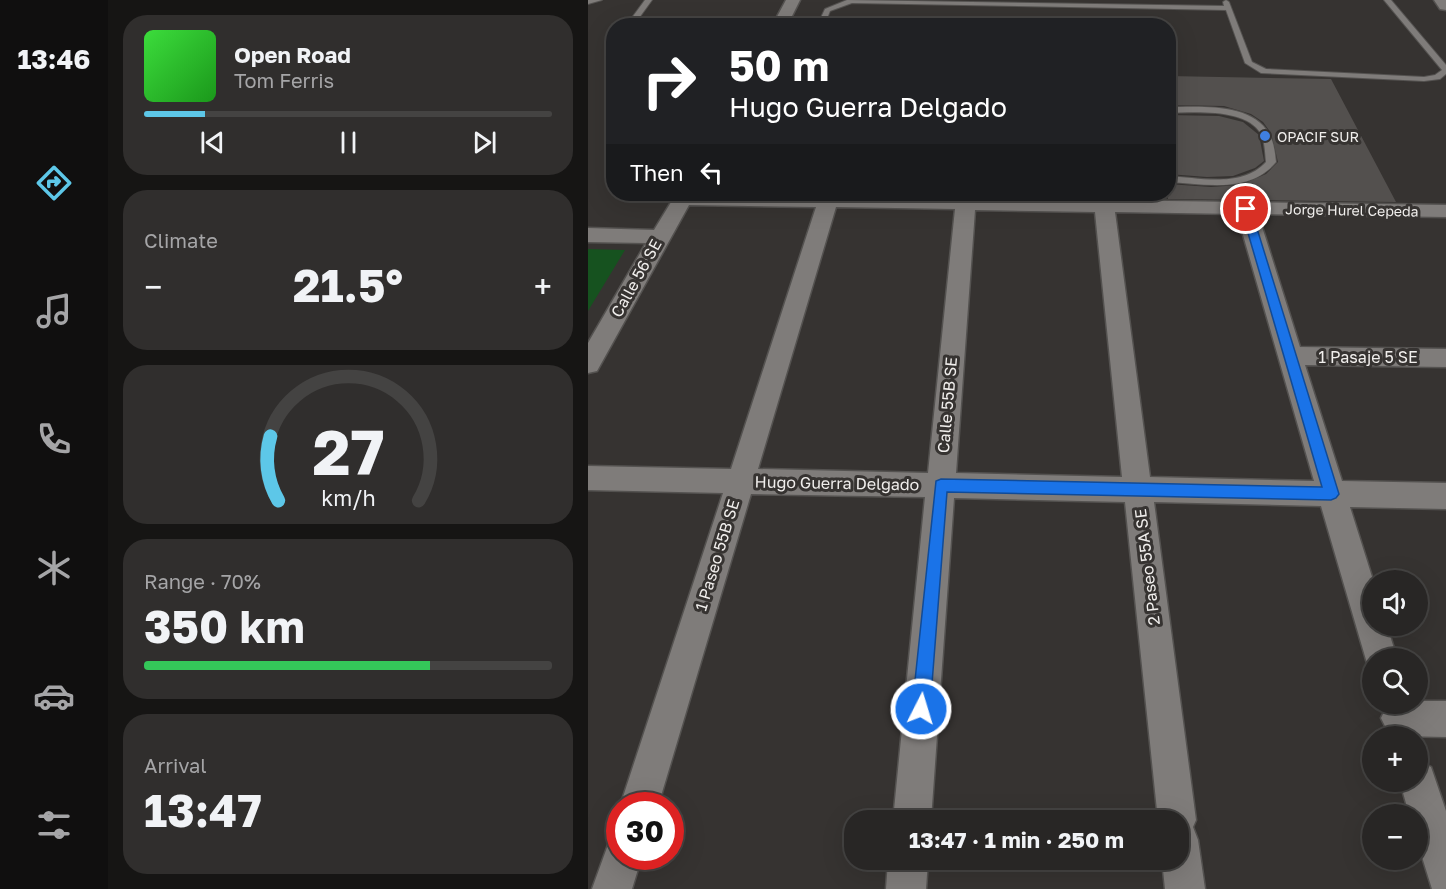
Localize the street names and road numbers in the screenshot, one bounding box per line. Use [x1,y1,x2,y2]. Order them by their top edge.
street label: Jorge Hurel Cepeda [1285,200,1419,220]
street label: Calle 56 SE [606,235,666,321]
street label: 1 Pasaje 5 SE [1318,347,1418,367]
street label: Calle 55B SE [933,356,961,454]
street label: Hugo Guerra Delgado [755,472,919,494]
street label: 1 Paseo 55B SE [691,497,743,613]
street label: 2 Paseo 55A SE [1130,508,1164,626]

